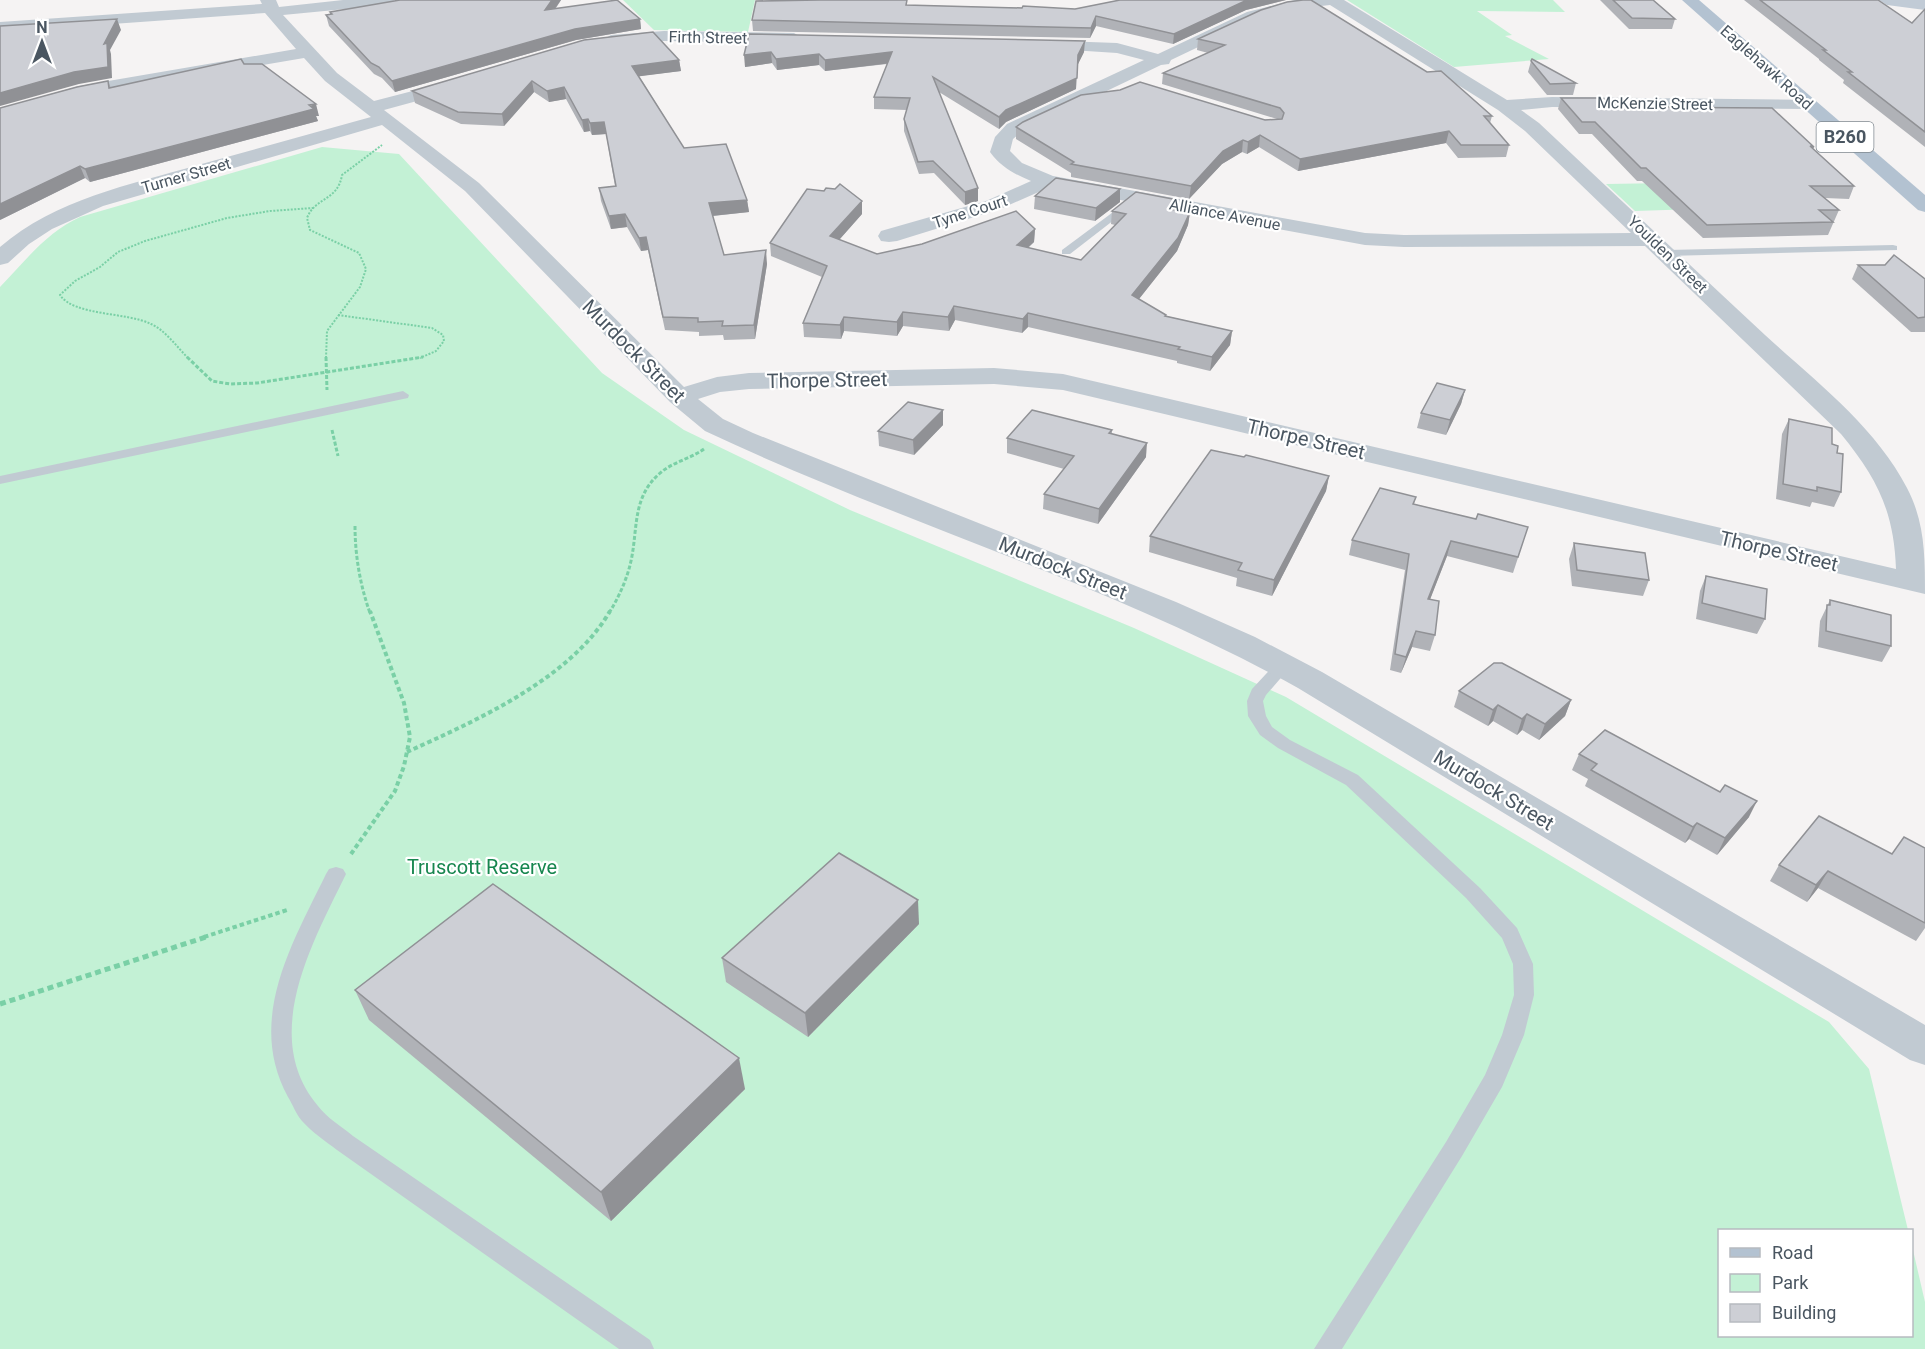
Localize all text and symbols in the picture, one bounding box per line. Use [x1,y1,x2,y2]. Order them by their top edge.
north arrow [12,12,72,72]
text: N [36,18,48,37]
street label: Eaglehawk Road [1717,21,1817,114]
street label: Firth Street [668,27,748,48]
street label: McKenzie Street [1597,93,1713,114]
road number: B260 [1816,122,1874,152]
street label: Turner Street [139,154,233,197]
street label: Tyne Court [930,191,1010,232]
street label: Alliance Avenue [1168,194,1282,235]
street label: Youlden Street [1624,212,1711,297]
street label: Murdock Street [577,294,691,408]
street label: Thorpe Street [766,367,888,393]
street label: Thorpe Street [1244,414,1368,464]
street label: Thorpe Street [1717,526,1841,576]
street label: Murdock Street [995,531,1131,605]
street label: Murdock Street [1429,745,1559,835]
park label: Truscott Reserve [407,855,557,879]
legend [1718,1229,1913,1337]
text: Road [1772,1242,1813,1263]
text: Park [1772,1272,1809,1293]
text: Building [1772,1302,1836,1323]

